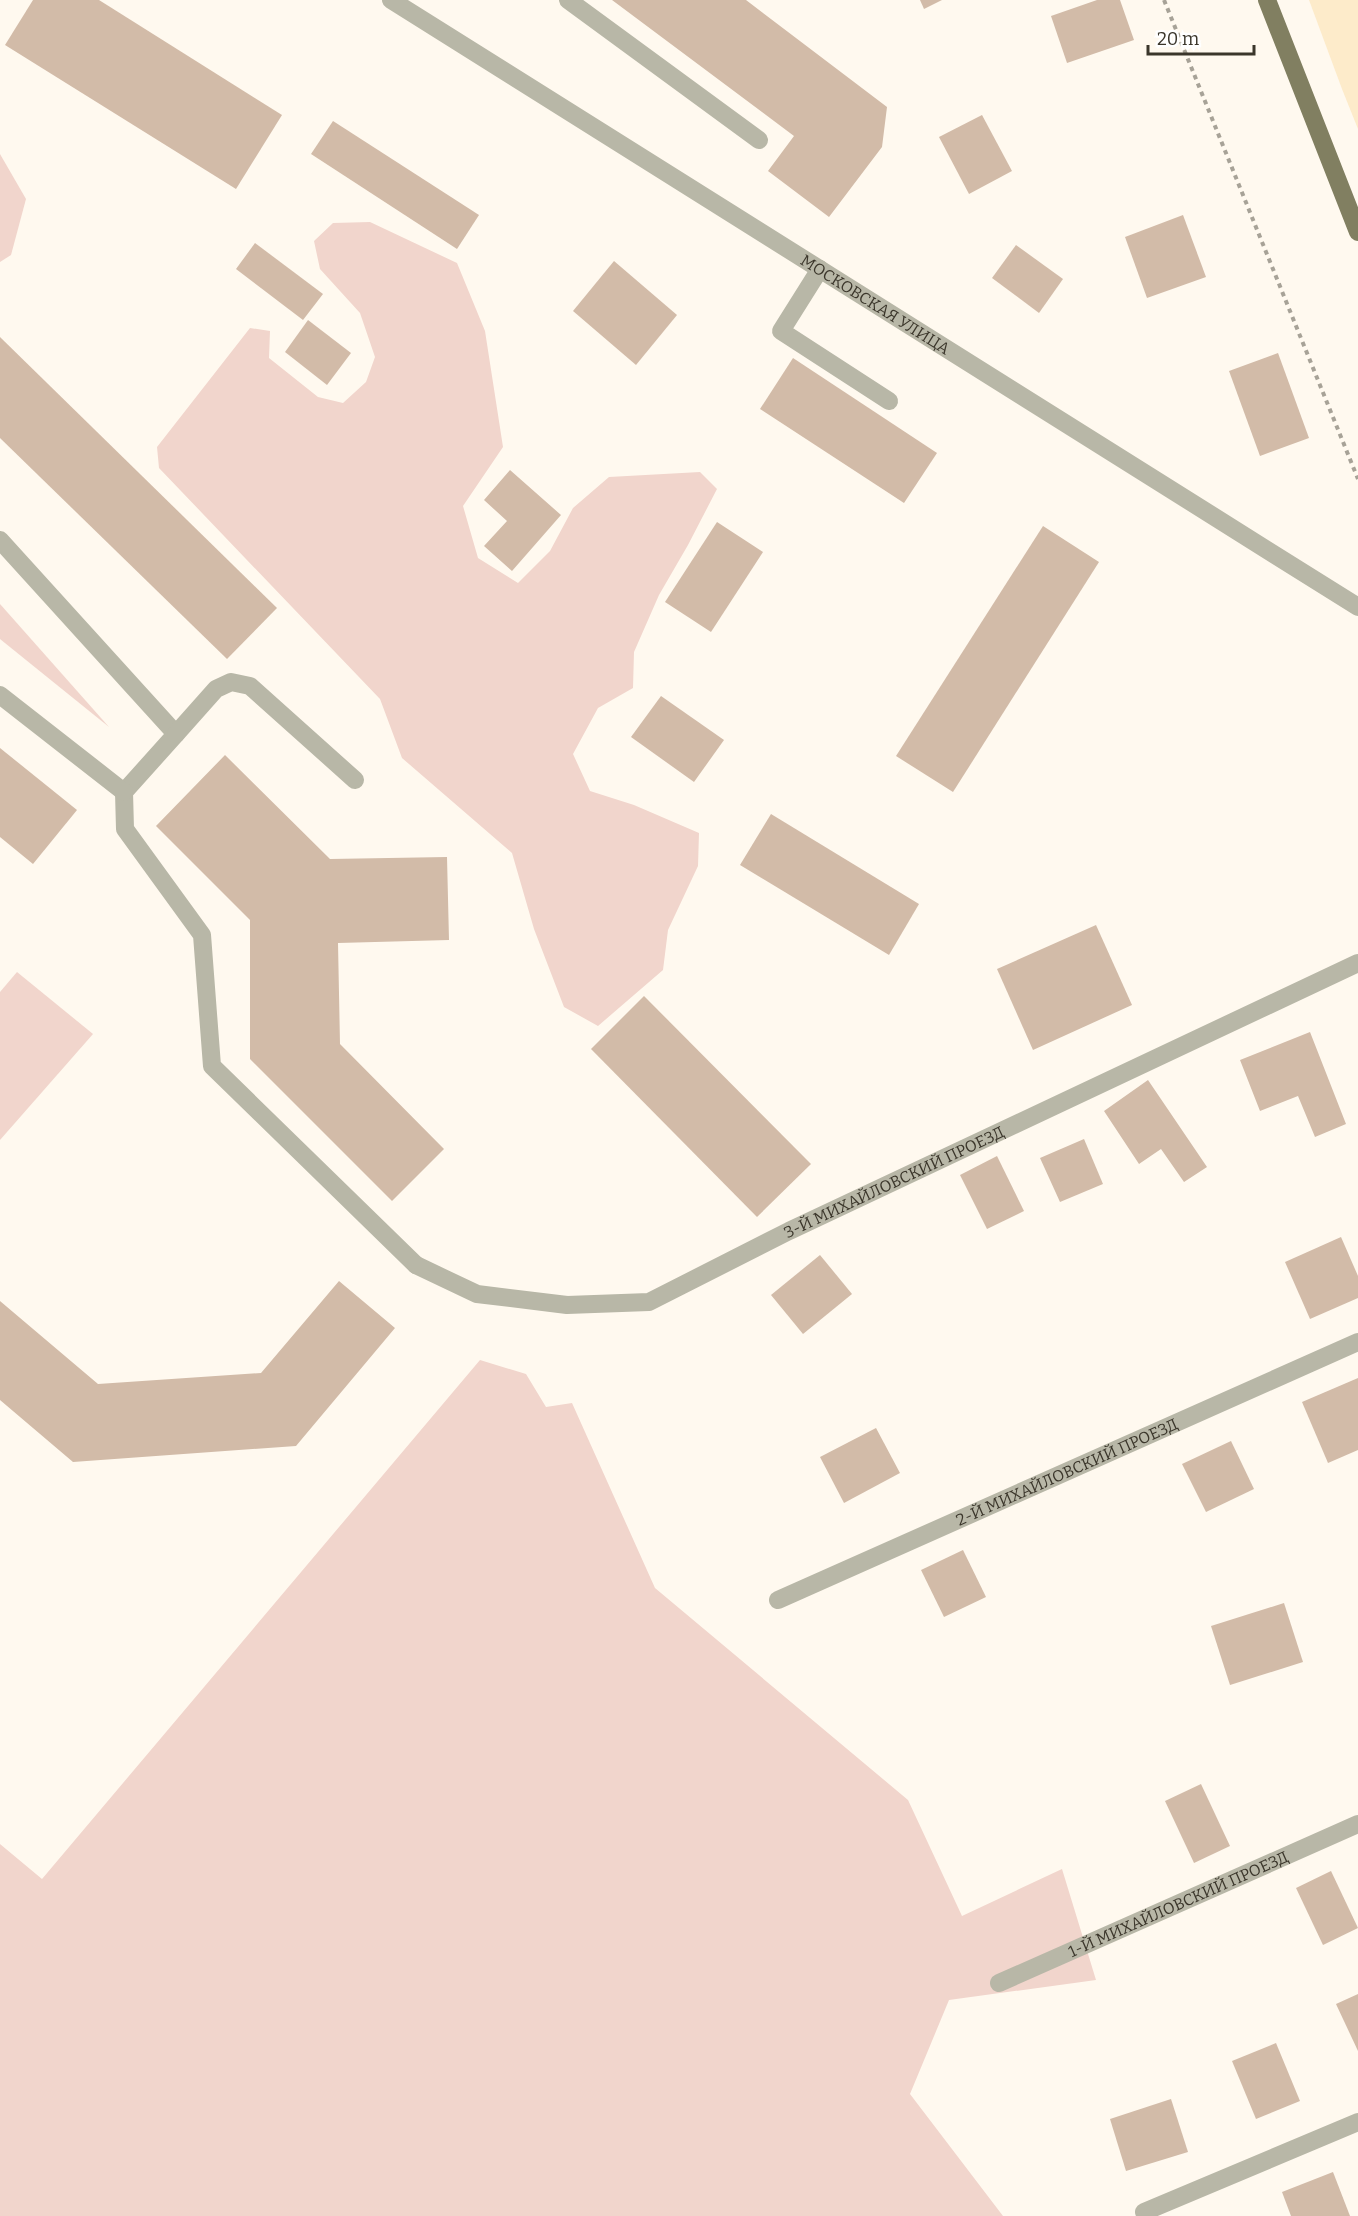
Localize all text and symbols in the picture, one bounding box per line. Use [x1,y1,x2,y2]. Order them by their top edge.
scale bar [1148,18,1254,56]
text: 20 m [1157,28,1199,50]
street label: МОСКОВСКАЯ УЛИЦА [797,251,954,359]
street label: 3-Й МИХАЙЛОВСКИЙ ПРОЕЗД [781,1122,1007,1242]
street label: 2-Й МИХАЙЛОВСКИЙ ПРОЕЗД [953,1414,1181,1530]
street label: 1-Й МИХАЙЛОВСКИЙ ПРОЕЗД [1066,1847,1291,1961]

